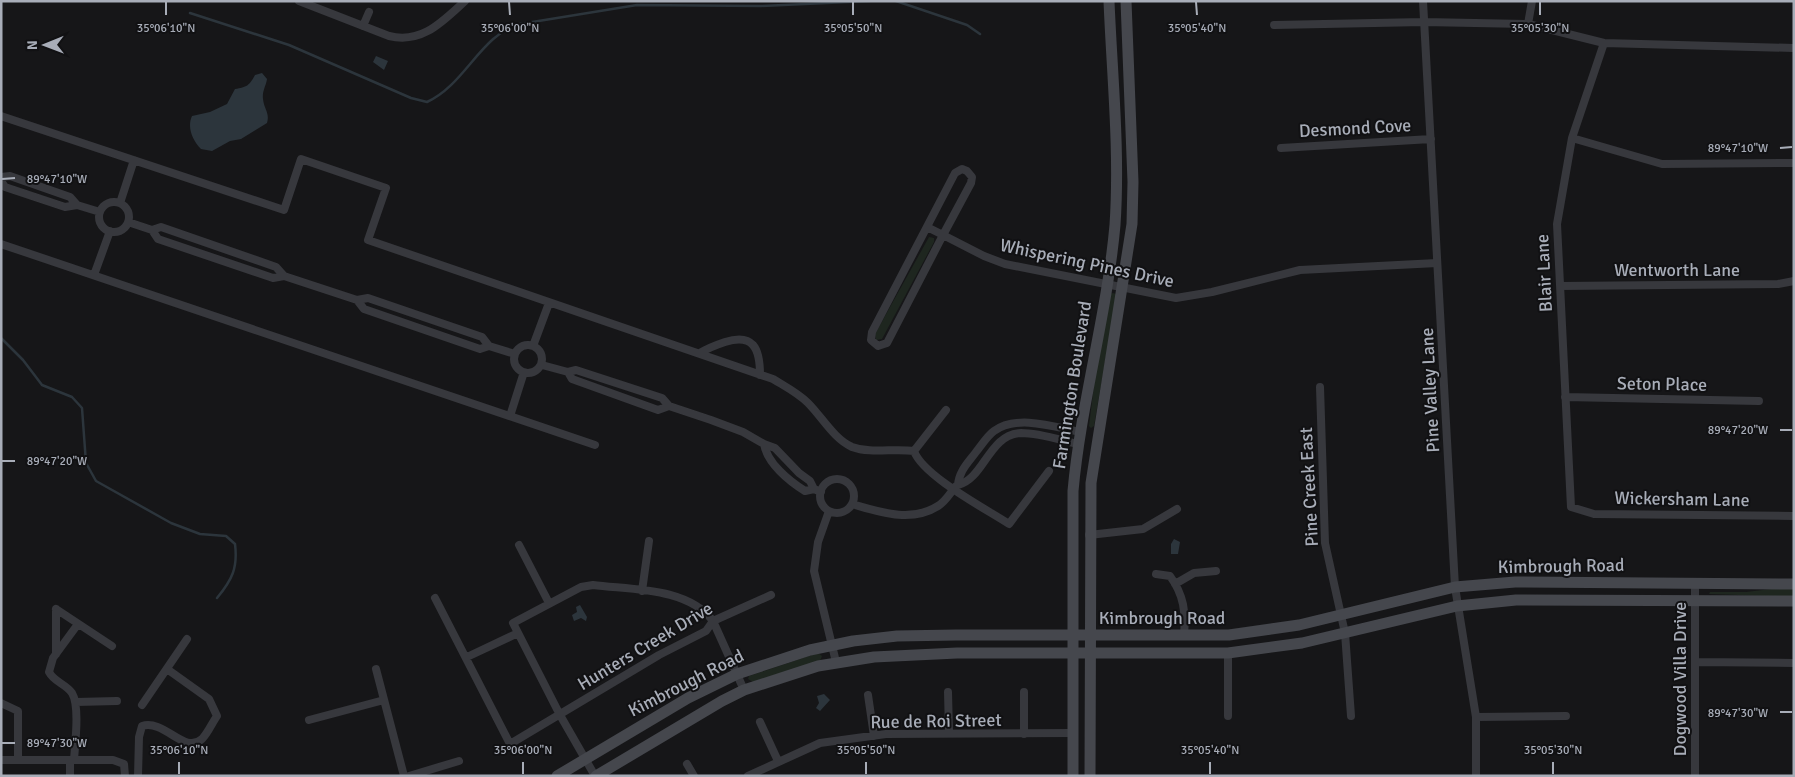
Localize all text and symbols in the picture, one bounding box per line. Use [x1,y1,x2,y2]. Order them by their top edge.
north arrow [20,20,70,70]
text: 35°06'10"N [137,21,195,36]
text: 35°06'00"N [481,21,539,36]
text: 35°05'50"N [824,21,882,36]
text: 35°05'40"N [1168,21,1226,36]
text: 35°05'30"N [1511,21,1569,36]
text: N [24,40,41,50]
street label: Desmond Cove [1298,114,1412,142]
text: 89°47'10"W [1708,141,1768,156]
text: 89°47'10"W [27,172,87,187]
street label: Blair Lane [1531,233,1557,313]
street label: Whispering Pines Drive [998,234,1176,292]
street label: Wentworth Lane [1614,259,1740,281]
street label: Farmington Boulevard [1048,300,1096,470]
street label: Pine Valley Lane [1416,327,1444,453]
street label: Seton Place [1617,372,1707,396]
text: 89°47'20"W [1708,423,1768,438]
street label: Pine Creek East [1295,427,1323,547]
text: 89°47'20"W [27,454,87,469]
street label: Wickersham Lane [1614,487,1750,511]
street label: Kimbrough Road [1497,554,1625,578]
street label: Hunters Creek Drive [573,597,717,695]
street label: Dogwood Villa Drive [1669,602,1691,756]
street label: Kimbrough Road [1099,607,1225,629]
street label: Kimbrough Road [625,644,747,722]
text: 89°47'30"W [1708,706,1768,721]
street label: Rue de Roi Street [870,709,1002,733]
text: 89°47'30"W [27,736,87,751]
text: 35°06'10"N [150,743,208,758]
text: 35°06'00"N [494,743,552,758]
text: 35°05'50"N [837,743,895,758]
text: 35°05'40"N [1181,743,1239,758]
text: 35°05'30"N [1524,743,1582,758]

